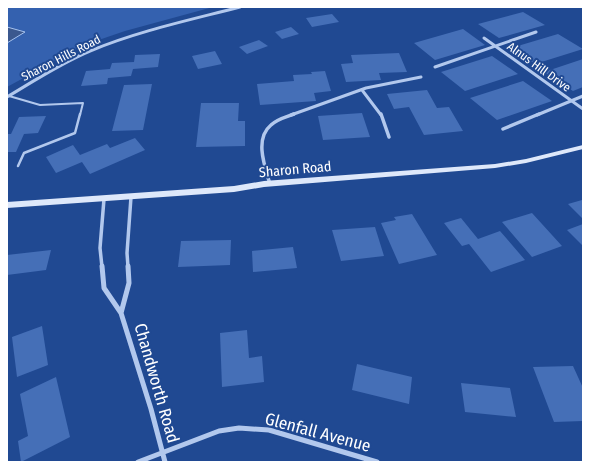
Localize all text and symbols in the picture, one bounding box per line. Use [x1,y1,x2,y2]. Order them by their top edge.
street label: Sharon Hills Road [19,32,103,84]
street label: Alnus Hill Drive [505,39,573,95]
street label: Sharon Road [258,158,332,181]
street label: Chandworth Road [129,321,184,445]
street label: Glenfall Avenue [263,408,373,457]

